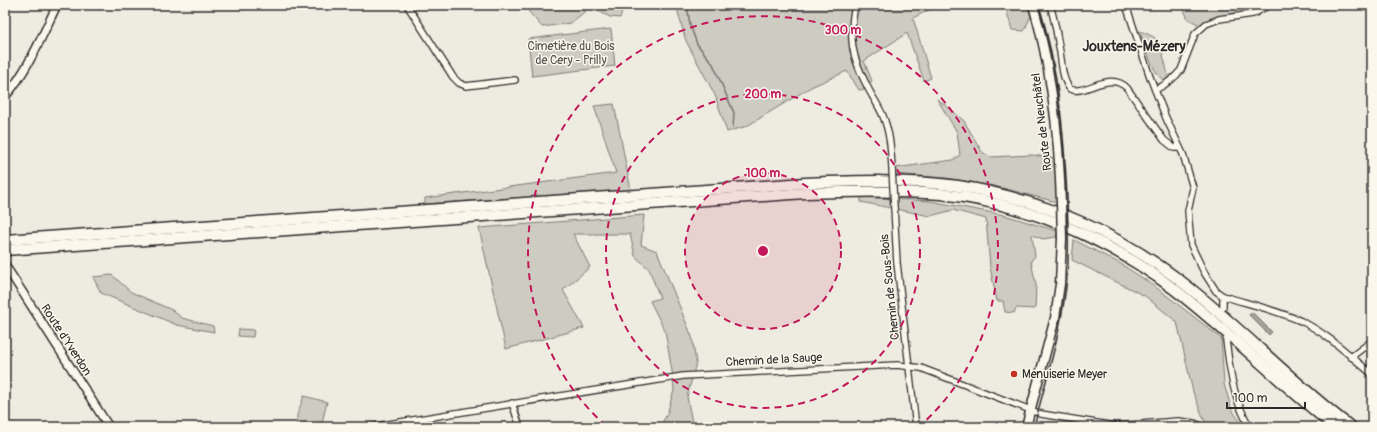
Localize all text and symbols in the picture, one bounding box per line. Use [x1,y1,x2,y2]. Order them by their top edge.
text: 300 m [825,23,862,38]
district label: Jouxtens-Mézery [1082,38,1186,55]
park label: Cimetière du Bois de Cery - Prilly [527,39,615,68]
street label: Route de Neuchâtel [1029,72,1055,172]
text: 200 m [745,87,782,102]
text: 100 m [746,166,781,181]
street label: Chemin de Sous-Bois [877,233,903,341]
centre of rings [756,244,770,258]
street label: Route d'Yverdon [37,301,95,379]
street label: Chemin de la Sauge [725,350,823,370]
place label: Menuiserie Meyer [1022,367,1108,382]
marker: Menuiserie Meyer [1009,369,1019,379]
scale bar [1227,384,1305,410]
text: 100 m [1233,391,1268,406]

